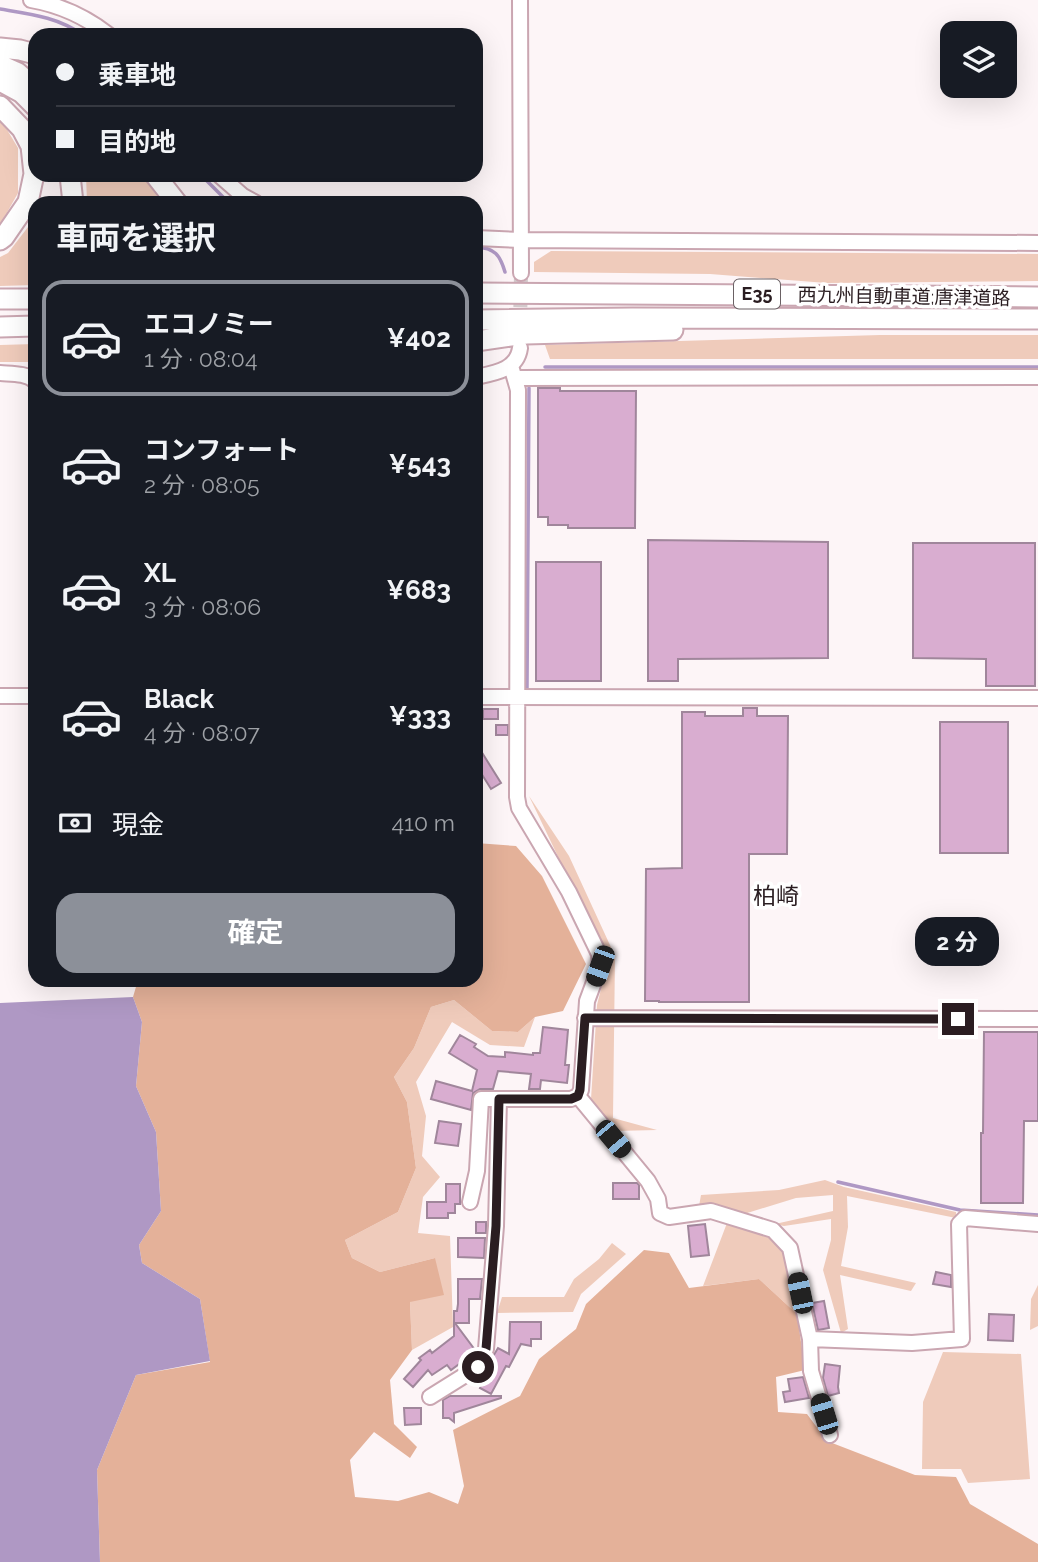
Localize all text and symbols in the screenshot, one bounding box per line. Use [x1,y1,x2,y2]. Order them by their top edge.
map controls [940,21,1017,98]
button: layers [940,21,1017,98]
text: 乗車地 [98,60,176,90]
text: 目的地 [98,127,176,157]
text: 車両を選択 [56,219,216,256]
road number: E35 [734,280,780,308]
street label: 西九州自動車道;唐津道路 [797,283,1011,309]
icon: car [60,307,123,370]
text: エコノミー [144,309,274,339]
text: ¥402 [387,323,451,353]
text: 1 分 · 08:04 [144,345,257,372]
icon: car [60,433,123,496]
text: コンフォート [144,435,299,465]
text: ¥543 [389,449,451,479]
text: 2 分 · 08:05 [144,471,260,498]
text: XL [144,558,176,588]
icon: car [60,559,123,622]
text: ¥683 [386,575,451,605]
text: 3 分 · 08:06 [144,593,261,620]
text: Black [144,684,214,714]
icon: car [60,685,123,748]
text: ¥333 [389,701,451,731]
text: 4 分 · 08:07 [144,719,260,746]
icon: cash [56,804,94,842]
text: 410 m [392,809,455,836]
text: 現金 [112,810,164,840]
district label: 柏崎 [753,882,799,909]
button: 確定 [56,893,455,973]
callout: 2 分 [916,918,1000,967]
text: 2 分 [936,928,978,955]
car [583,943,618,989]
route end [942,1003,974,1035]
car [592,1116,635,1162]
car [786,1270,815,1316]
route start [462,1351,494,1383]
car [808,1391,841,1437]

